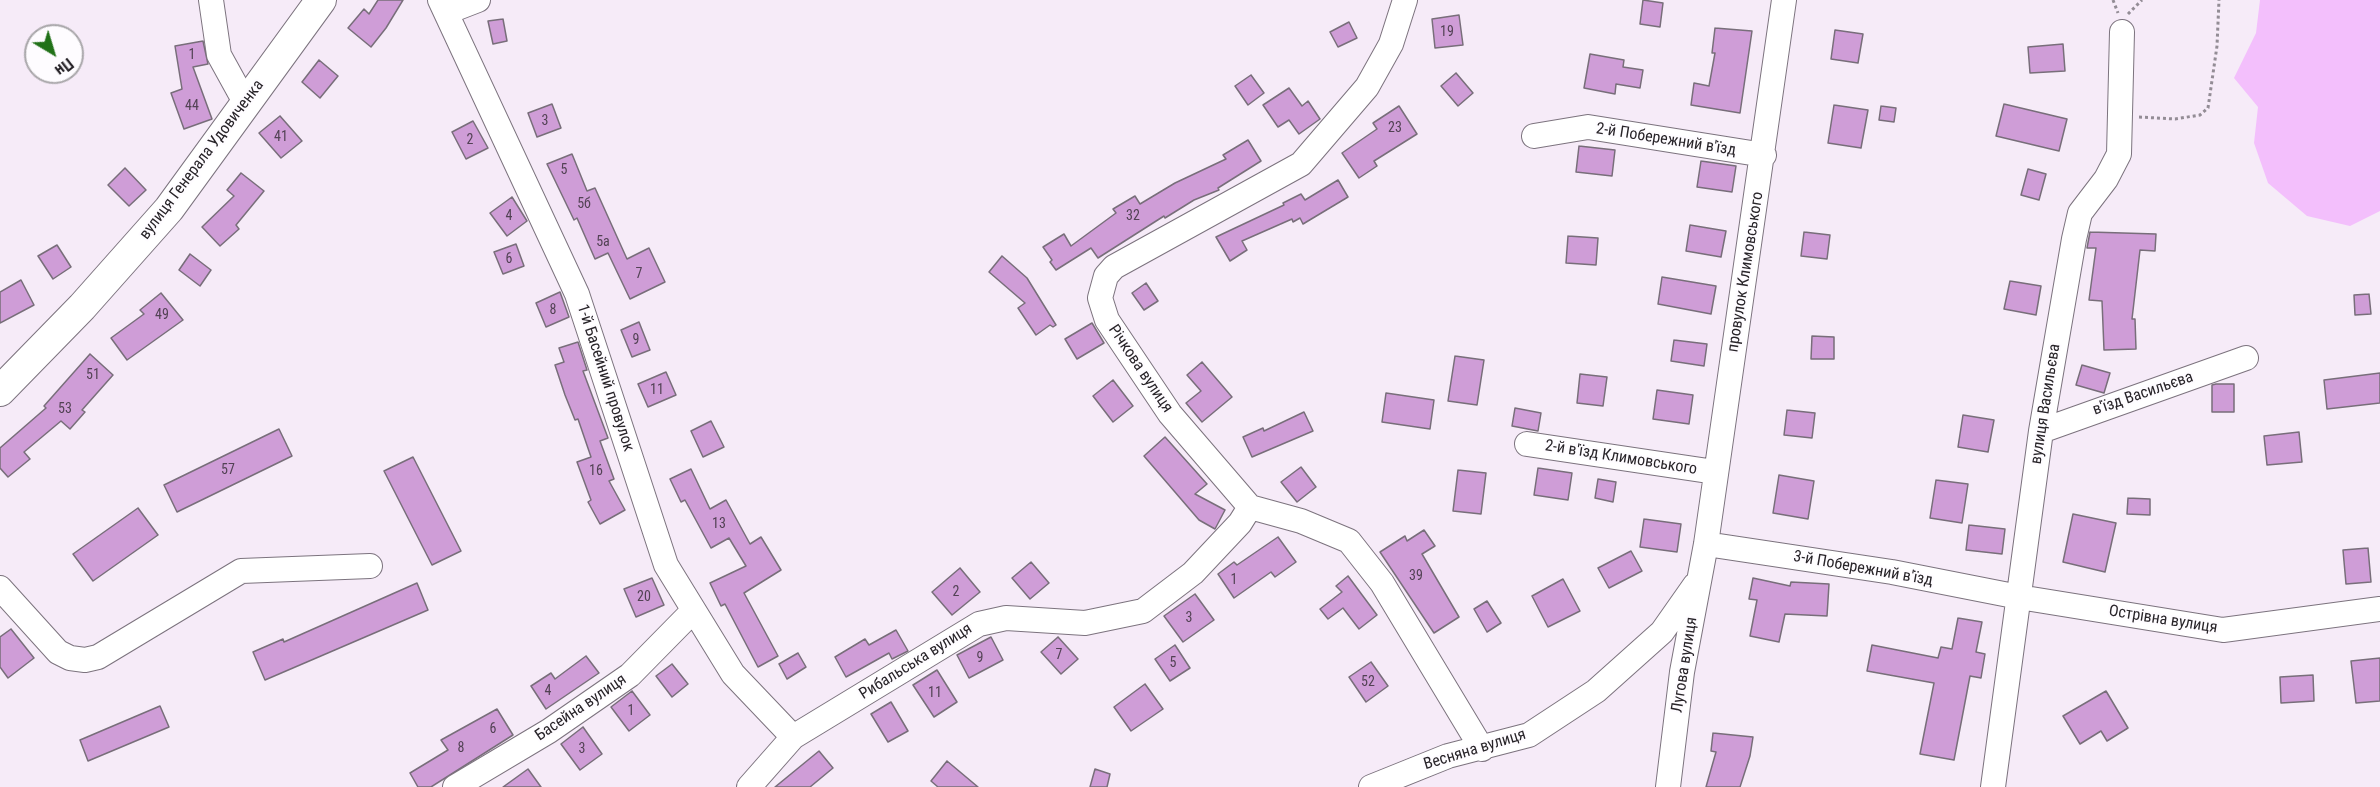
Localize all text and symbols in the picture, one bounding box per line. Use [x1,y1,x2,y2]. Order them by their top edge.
north arrow [24,24,84,84]
house number: 19 [1440,24,1454,40]
house number: 1 [189,47,195,63]
text: Пн [51,54,77,80]
street label: вулиця Генерала Удовиченка [136,76,268,244]
house number: 44 [185,98,199,114]
house number: 3 [542,113,548,129]
street label: 2-й Побережний в'їзд [1595,119,1737,161]
house number: 23 [1388,120,1402,136]
house number: 41 [274,129,288,145]
house number: 2 [467,132,473,148]
house number: 5 [561,162,567,178]
street label: провулок Климовського [1724,190,1768,354]
house number: 5б [577,196,591,212]
house number: 4 [506,208,512,224]
house number: 32 [1126,208,1140,224]
house number: 5а [596,234,610,250]
house number: 6 [506,251,512,267]
house number: 7 [636,266,642,282]
house number: 8 [550,302,556,318]
street label: 1-й Басейний провулок [572,302,638,454]
house number: 49 [155,307,169,323]
street label: Річкова вулиця [1104,321,1176,417]
house number: 9 [633,332,639,348]
street label: вулиця Васильєва [2027,342,2065,466]
house number: 51 [86,367,100,383]
street label: в'їзд Васильєва [2090,368,2196,420]
house number: 11 [650,382,664,398]
house number: 53 [58,401,72,417]
street label: 2-й в'їзд Климовського [1544,436,1698,480]
house number: 57 [221,462,235,478]
house number: 16 [589,463,603,479]
house number: 13 [712,516,726,532]
street label: 3-й Побережний в'їзд [1792,547,1934,591]
house number: 39 [1409,568,1423,584]
house number: 1 [1231,572,1237,588]
house number: 2 [953,584,959,600]
house number: 20 [637,589,651,605]
street label: Острівна вулиця [2107,602,2219,638]
house number: 3 [1186,610,1192,626]
street label: Лугова вулиця [1668,616,1702,714]
street label: Рибальська вулиця [856,620,976,704]
house number: 7 [1056,647,1062,663]
house number: 9 [977,650,983,666]
house number: 5 [1170,655,1176,671]
street label: Басейна вулиця [532,670,630,746]
house number: 52 [1361,674,1375,690]
house number: 4 [545,683,551,699]
house number: 11 [928,685,942,701]
house number: 1 [628,703,634,719]
house number: 6 [490,721,496,737]
street label: Весняна вулиця [1422,725,1528,775]
house number: 8 [458,740,464,756]
house number: 3 [579,741,585,757]

